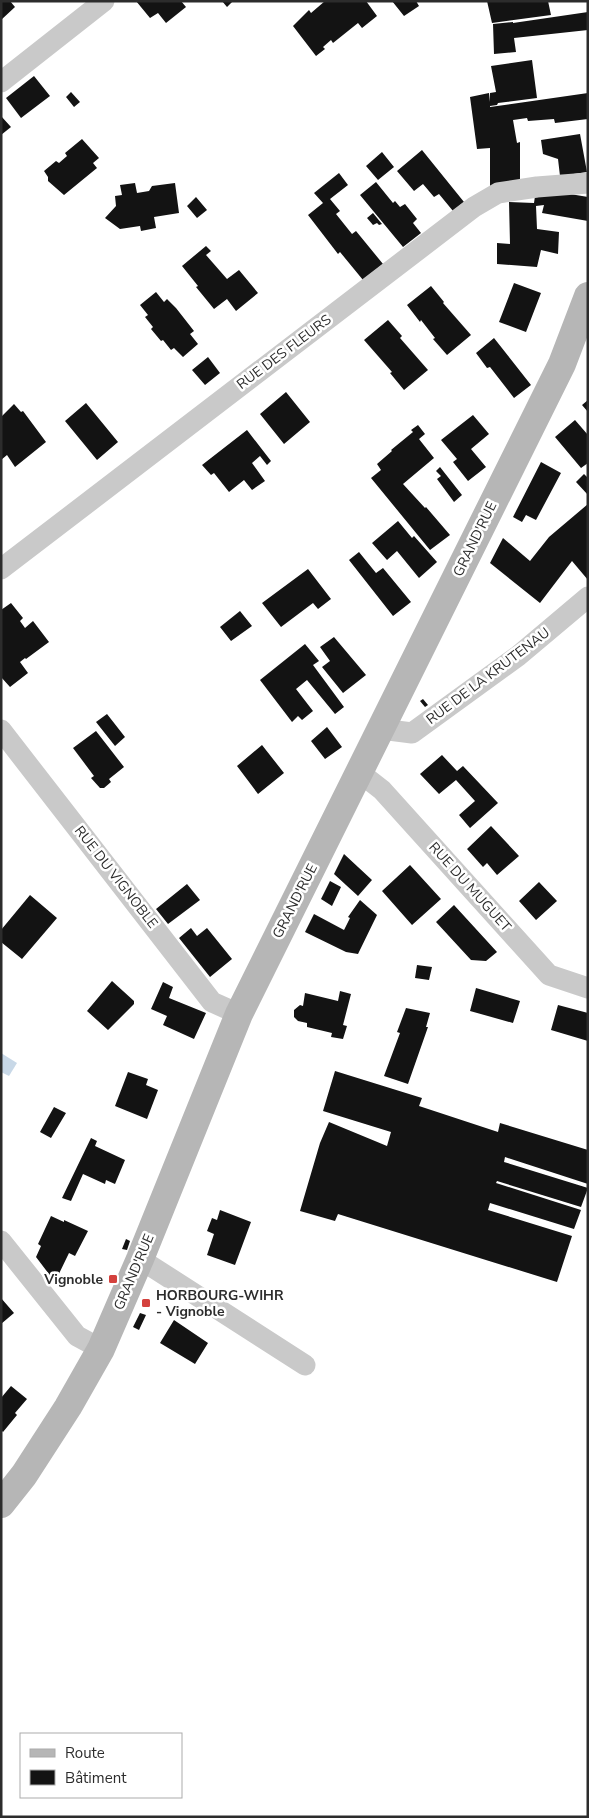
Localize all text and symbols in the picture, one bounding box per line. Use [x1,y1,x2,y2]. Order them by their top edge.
street label: RUE DES FLEURS [233,310,335,394]
street label: GRAND'RUE [449,498,501,580]
street label: RUE DE LA KRUTENAU [422,623,554,729]
street label: RUE DU VIGNOBLE [70,822,162,932]
street label: RUE DU MUGUET [425,838,516,936]
street label: GRAND'RUE [268,861,322,941]
street label: GRAND'RUE [109,1231,159,1313]
place label: Vignoble [43,1270,103,1289]
marker: Vignoble [107,1273,119,1285]
place label: HORBOURG-WIHR - Vignoble [156,1286,284,1321]
marker: HORBOURG-WIHR - Vignoble [140,1297,152,1309]
legend [20,1733,182,1798]
text: Route [65,1743,105,1763]
text: Bâtiment [65,1768,127,1788]

